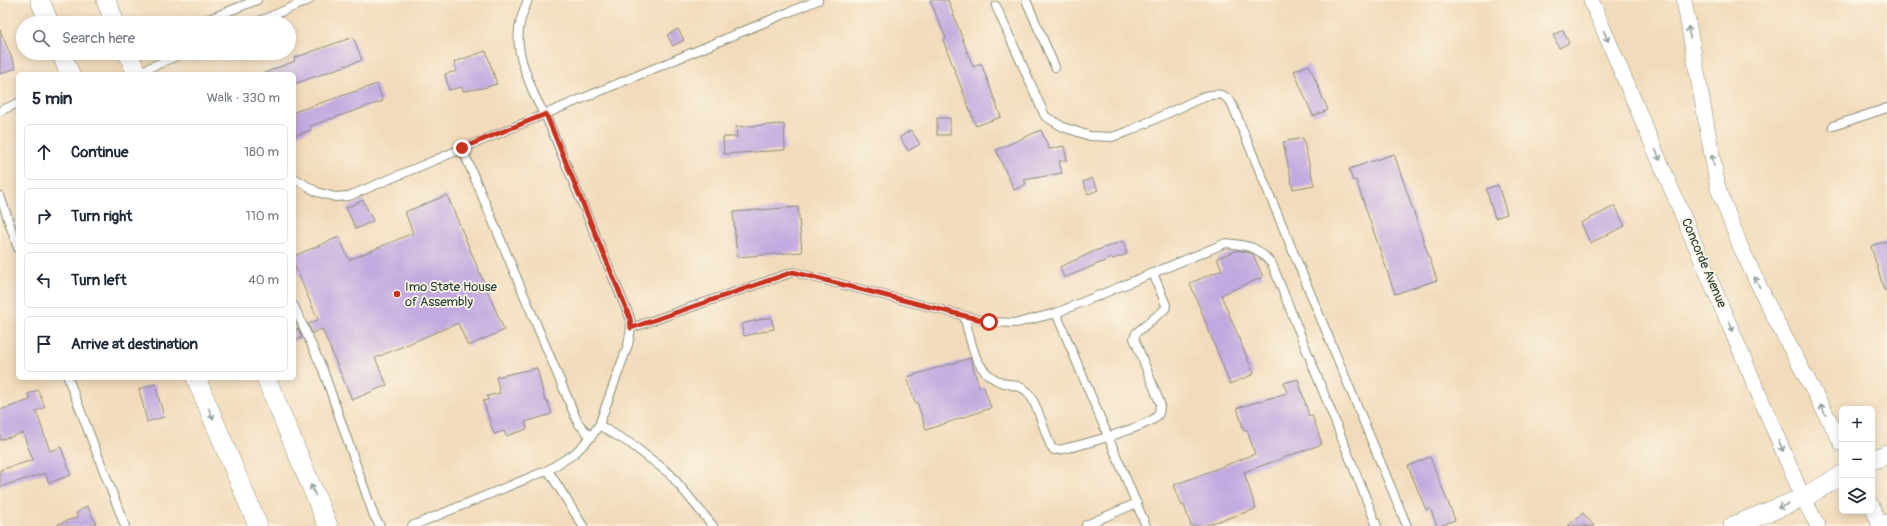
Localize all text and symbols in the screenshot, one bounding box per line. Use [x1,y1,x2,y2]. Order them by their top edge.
search box [16,16,296,60]
one-way arrow [1685,26,1693,39]
icon: search [30,27,52,49]
text: Search here [62,29,135,48]
one-way arrow [1603,29,1610,41]
text: 5 min [32,88,72,109]
text: Walk · 330 m [207,90,280,106]
route end [453,139,471,157]
icon: ahead [33,141,55,163]
text: Continue [71,143,129,162]
text: 180 m [244,144,279,160]
one-way arrow [1654,149,1662,161]
one-way arrow [1709,154,1717,167]
icon: right [33,205,55,227]
text: Turn right [71,207,132,226]
text: 110 m [246,208,279,224]
street label: Concorde Avenue [1678,216,1730,311]
icon: left [33,269,55,291]
text: Turn left [71,271,127,290]
text: 40 m [248,272,279,288]
one-way arrow [1753,276,1760,288]
place label: Imo State House of Assembly [405,279,498,310]
marker: Imo State House of Assembly [392,289,402,299]
route start [980,313,998,331]
one-way arrow [1727,320,1735,332]
icon: arrive [33,333,55,355]
text: Arrive at destination [71,335,198,354]
one-way arrow [1819,404,1826,416]
map controls [1839,406,1875,514]
button: + [1839,406,1875,442]
one-way arrow [208,408,216,420]
one-way arrow [1778,439,1786,451]
button: − [1839,442,1875,478]
button: layers [1839,478,1875,514]
one-way arrow [309,485,316,497]
one-way arrow [1777,503,1789,510]

